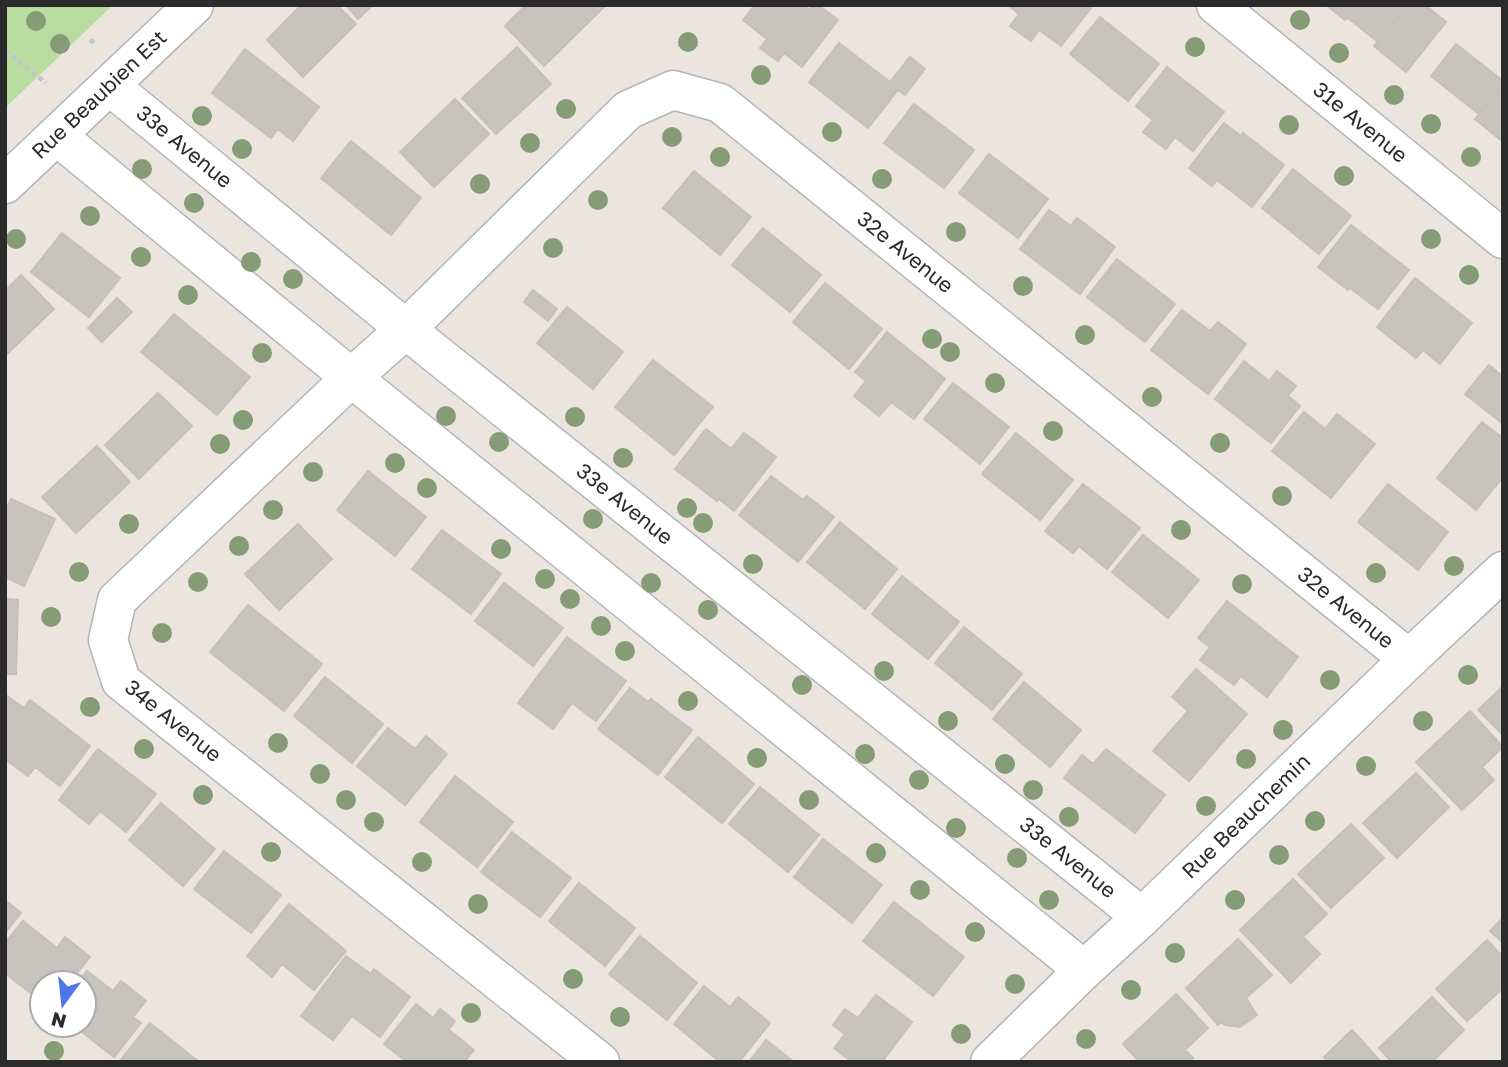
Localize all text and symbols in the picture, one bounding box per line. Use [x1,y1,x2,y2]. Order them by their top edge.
street label: Rue Beaubien Est [26,24,172,164]
street label: 31e Avenue [1308,76,1413,168]
street label: 33e Avenue [132,99,238,193]
street label: 32e Avenue [852,205,959,298]
street label: 33e Avenue [572,457,679,550]
street label: 32e Avenue [1293,560,1400,654]
street label: 34e Avenue [120,673,227,767]
street label: Rue Beauchemin [1176,748,1315,884]
street label: 33e Avenue [1015,811,1122,903]
north arrow [28,969,98,1039]
text: N [49,1008,68,1034]

